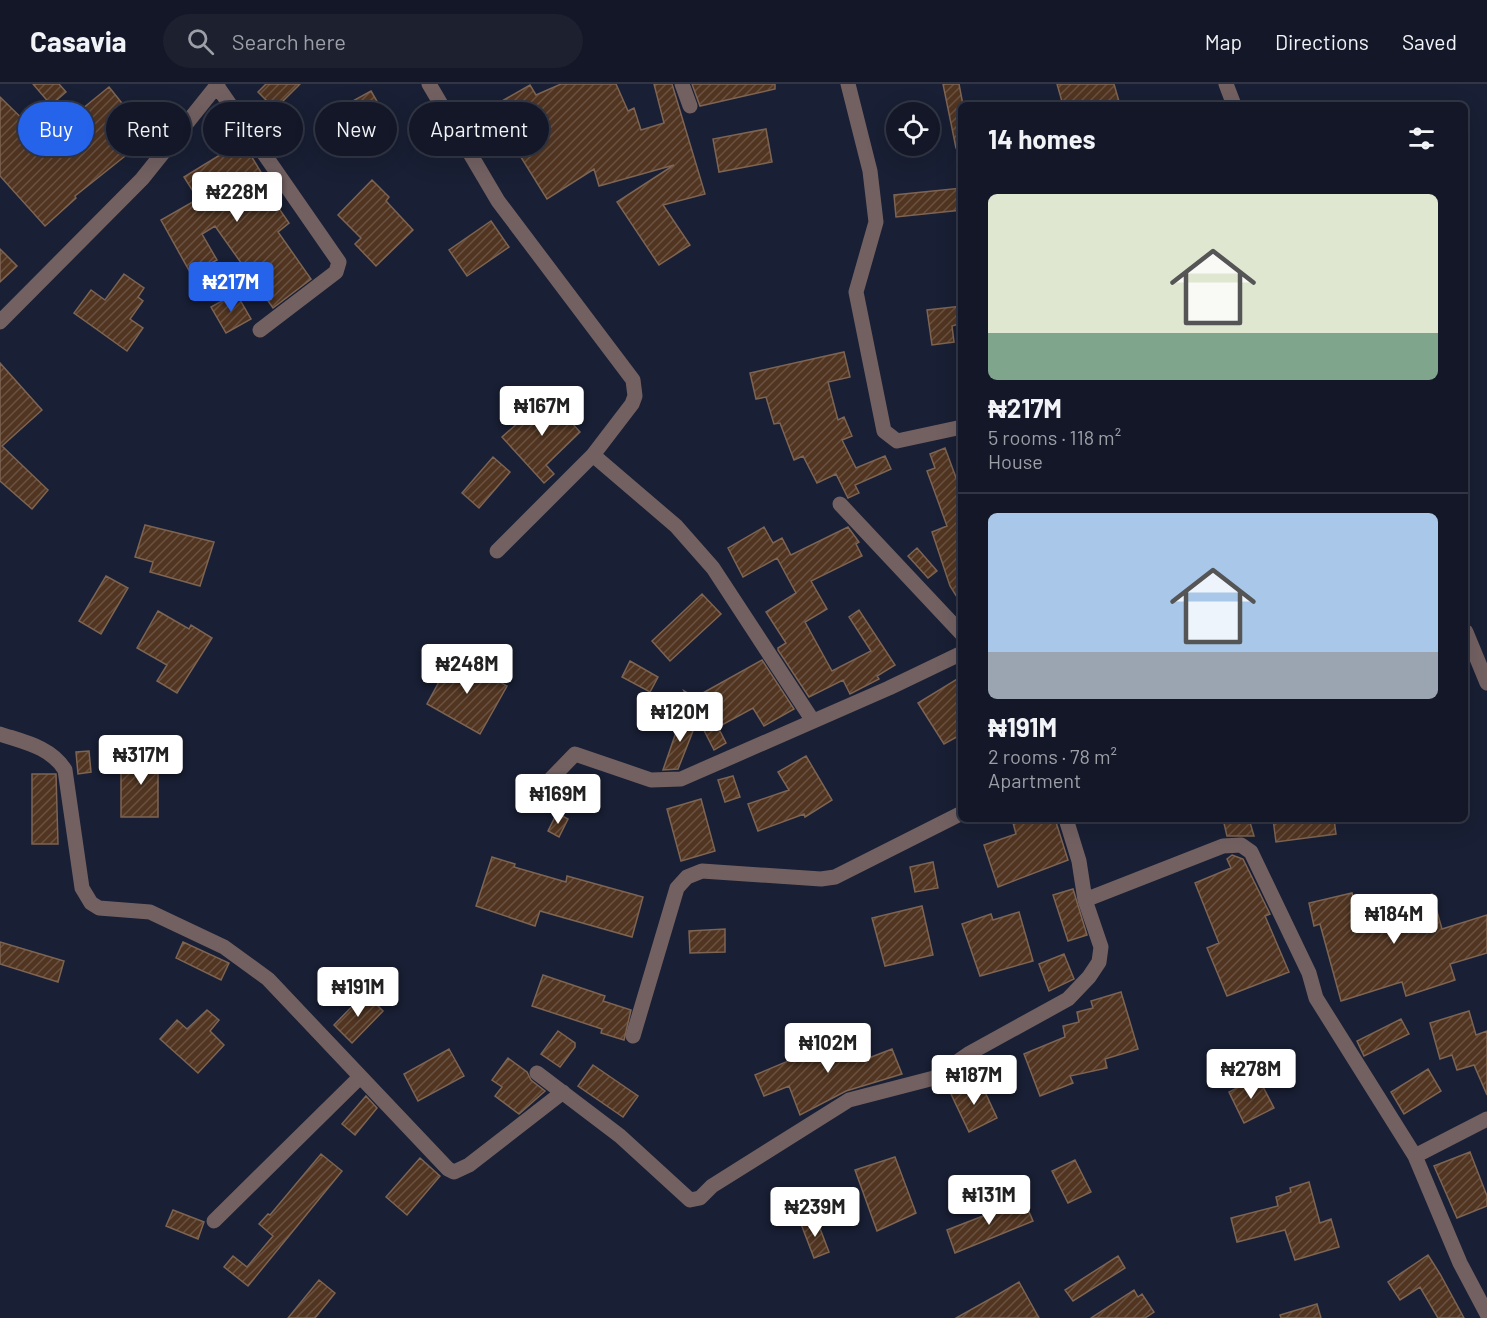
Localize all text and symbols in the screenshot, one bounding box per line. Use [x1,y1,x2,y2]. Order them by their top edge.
search box [163,14,583,68]
text: Casavia [30,24,127,58]
icon: search [184,25,217,58]
text: Search here [232,28,346,54]
text: Map [1205,29,1242,54]
text: Directions [1275,29,1369,54]
text: Saved [1402,29,1457,54]
chip: Buy [18,102,94,156]
chip: Rent [106,102,191,156]
chip: Filters [203,102,303,156]
chip: New [315,102,397,156]
chip: Apartment [409,102,549,156]
map controls [886,102,940,156]
button: locate [886,102,940,156]
icon: filters [1405,122,1438,155]
text: 14 homes [988,123,1095,154]
pin: ₦228M [195,172,279,223]
text: ₦228M [206,179,268,203]
icon: home [1159,233,1267,341]
pin: ₦217M [189,262,273,313]
text: ₦217M [203,269,259,293]
pin: ₦167M [500,386,584,437]
text: ₦217M [988,392,1062,423]
text: ₦167M [514,393,570,417]
text: 5 rooms · 118 m² [988,425,1121,449]
text: House [988,449,1043,473]
icon: home [1159,552,1267,660]
pin: ₦248M [425,644,509,695]
text: ₦248M [436,651,498,675]
pin: ₦120M [638,692,722,743]
text: ₦120M [651,699,709,723]
text: ₦191M [988,711,1057,742]
pin: ₦317M [99,735,183,786]
text: ₦317M [113,742,169,766]
text: 2 rooms · 78 m² [988,744,1117,768]
text: Apartment [988,768,1081,792]
pin: ₦169M [516,774,600,825]
text: ₦169M [529,781,587,805]
pin: ₦184M [1352,894,1436,945]
text: ₦184M [1365,901,1423,925]
pin: ₦191M [316,967,400,1018]
text: ₦191M [331,974,385,998]
pin: ₦102M [786,1023,870,1074]
text: ₦102M [799,1030,857,1054]
pin: ₦278M [1209,1049,1293,1100]
pin: ₦187M [932,1055,1016,1106]
text: ₦278M [1221,1056,1281,1080]
text: ₦187M [946,1062,1002,1086]
pin: ₦131M [947,1175,1031,1226]
text: ₦131M [962,1182,1016,1206]
pin: ₦239M [773,1187,857,1238]
text: ₦239M [784,1194,846,1218]

